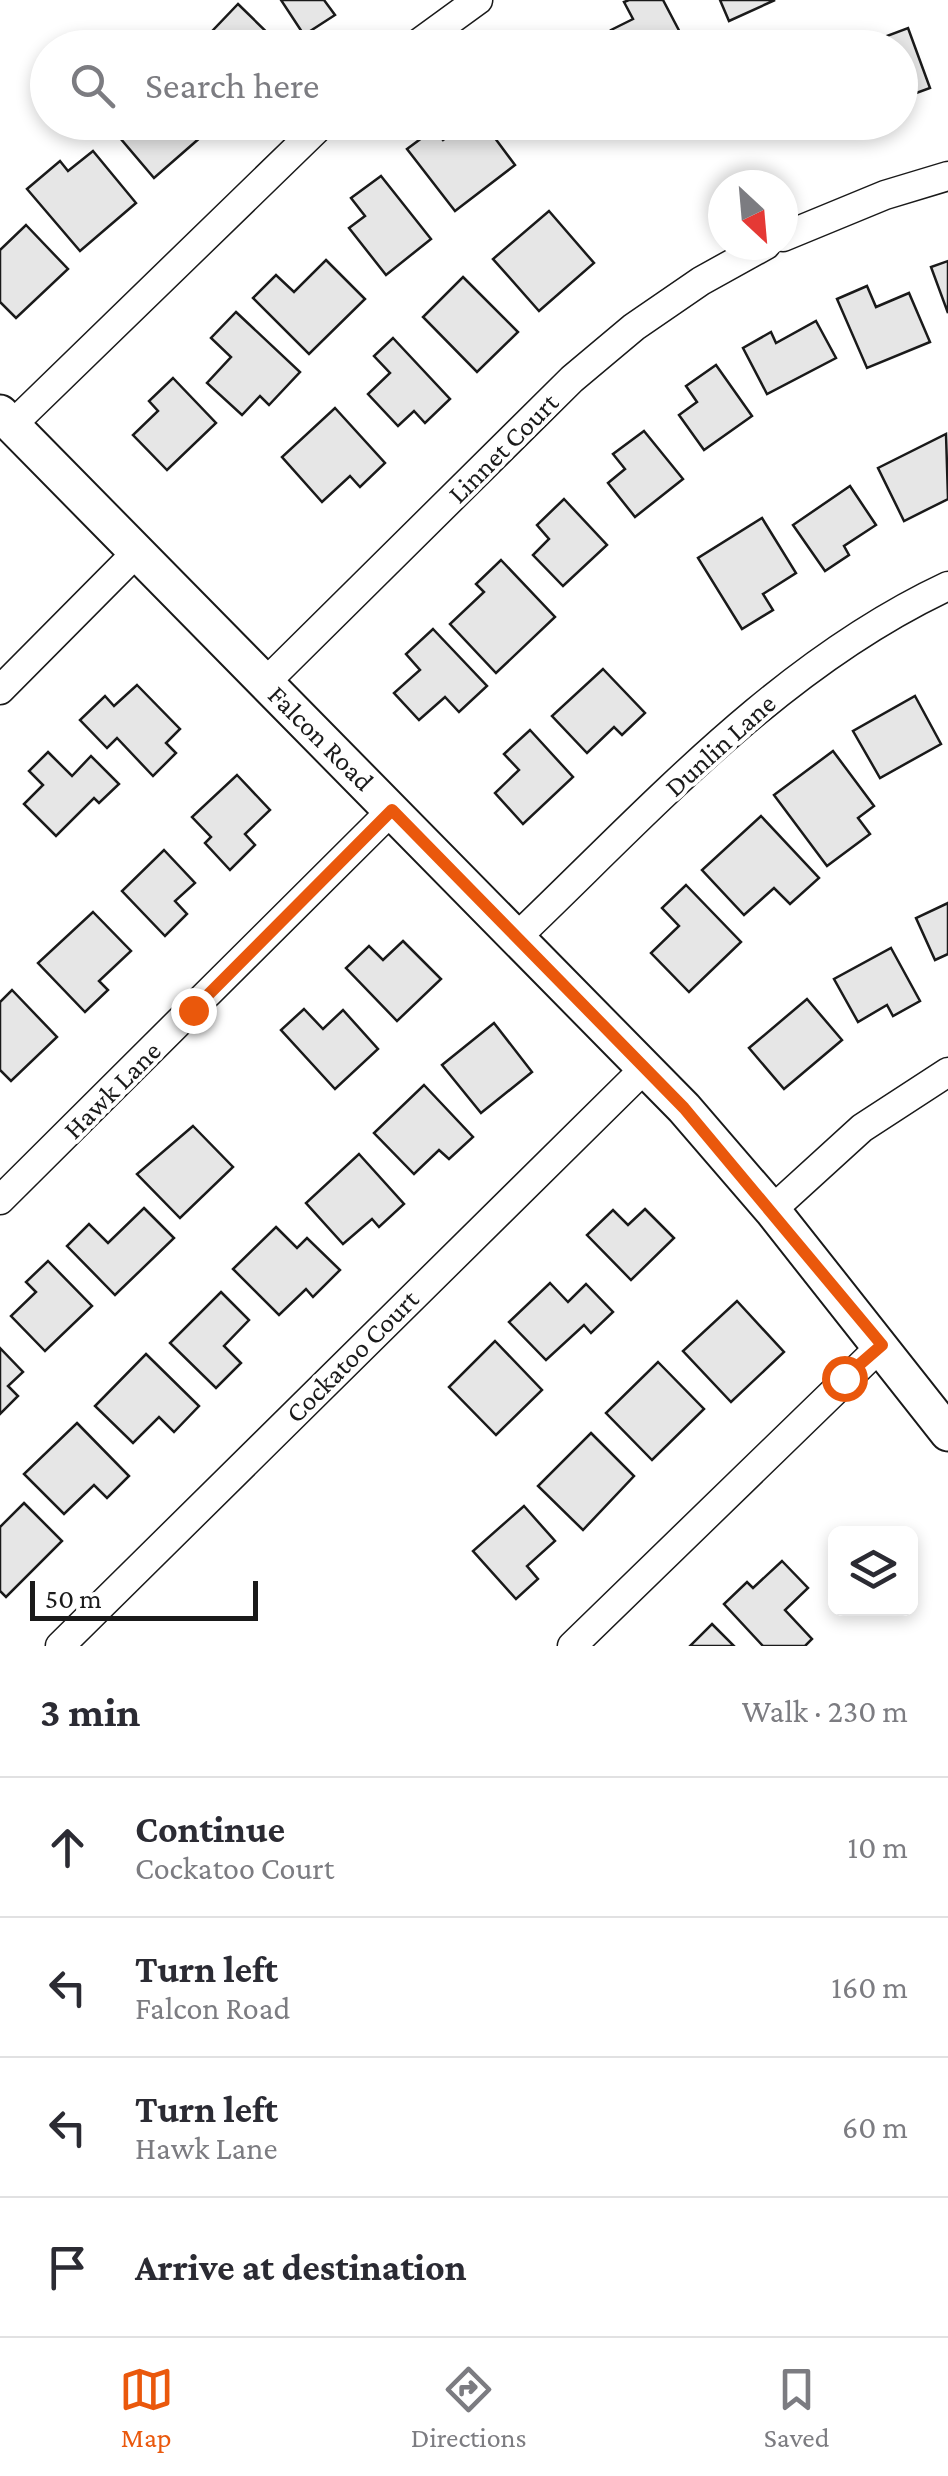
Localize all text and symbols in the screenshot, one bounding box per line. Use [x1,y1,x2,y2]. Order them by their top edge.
search box [30,30,918,140]
icon: search [65,58,120,113]
text: Search here [145,64,319,106]
north arrow [708,170,798,260]
street label: Linnet Court [442,386,565,509]
street label: Falcon Road [262,679,380,797]
street label: Dunlin Lane [658,687,782,803]
route end [171,988,217,1034]
street label: Hawk Lane [57,1035,167,1145]
street label: Cockatoo Court [279,1283,425,1429]
route start [822,1356,868,1402]
map controls [828,1526,918,1616]
button: layers [828,1526,918,1616]
scale bar [30,1576,258,1620]
text: 50 m [45,1583,102,1614]
text: 3 min [40,1688,140,1735]
text: Walk · 230 m [742,1693,908,1729]
text: Continue [135,1808,285,1850]
icon: ahead [40,1820,95,1875]
text: 10 m [848,1829,908,1865]
text: Cockatoo Court [135,1850,334,1886]
text: Turn left [135,1948,278,1990]
icon: left [40,1960,95,2015]
text: 160 m [831,1969,908,2005]
text: Falcon Road [135,1990,290,2026]
text: Turn left [135,2088,278,2130]
icon: left [40,2100,95,2155]
text: 60 m [842,2109,908,2145]
text: Hawk Lane [135,2130,278,2166]
icon: arrive [40,2240,95,2295]
text: Arrive at destination [135,2246,467,2288]
tab: Map [119,2362,174,2453]
tab: Directions [411,2362,527,2453]
tab: Saved [764,2362,829,2453]

